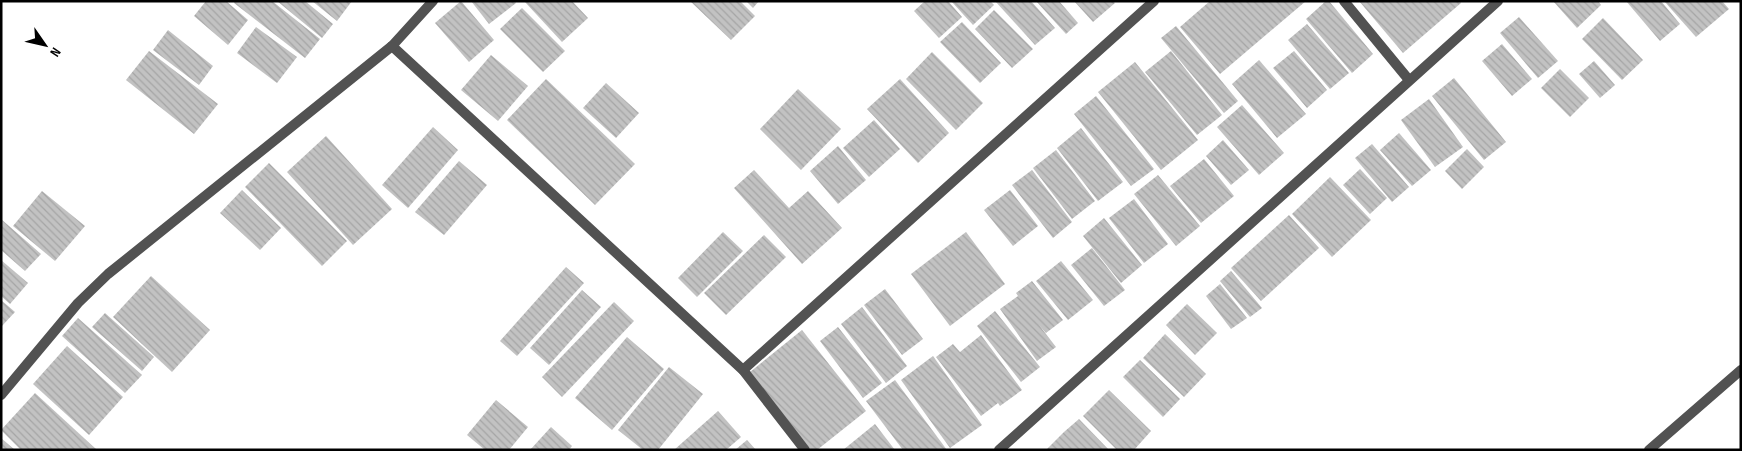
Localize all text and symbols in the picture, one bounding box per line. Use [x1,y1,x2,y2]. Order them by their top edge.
north arrow [20,20,70,70]
text: N [46,44,65,60]

